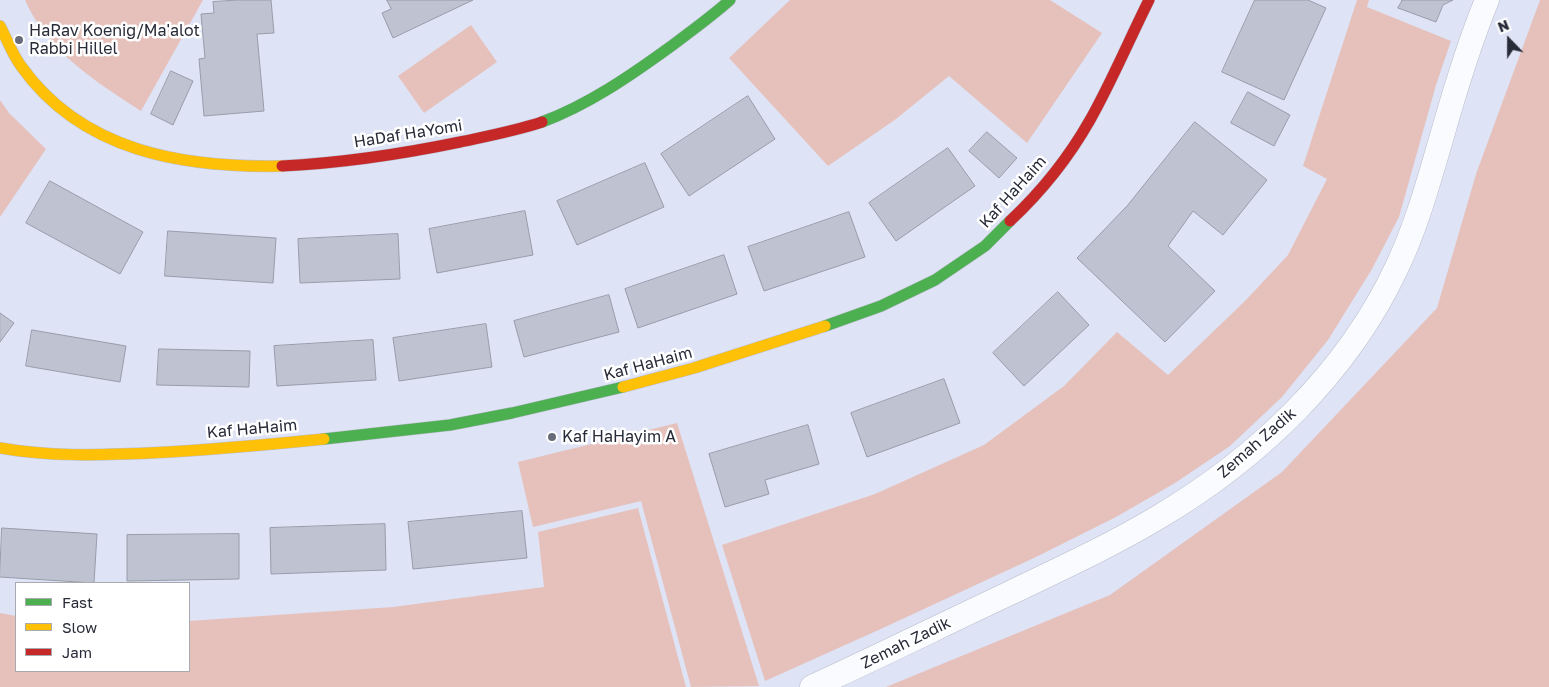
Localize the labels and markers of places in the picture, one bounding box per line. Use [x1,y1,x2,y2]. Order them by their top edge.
place label: HaRav Koenig/Ma'alot Rabbi Hillel [29,21,200,59]
marker: HaRav Koenig/Ma'alot Rabbi Hillel [13,34,25,46]
place label: Kaf HaHayim A [562,427,676,447]
marker: Kaf HaHayim A [546,431,558,443]

